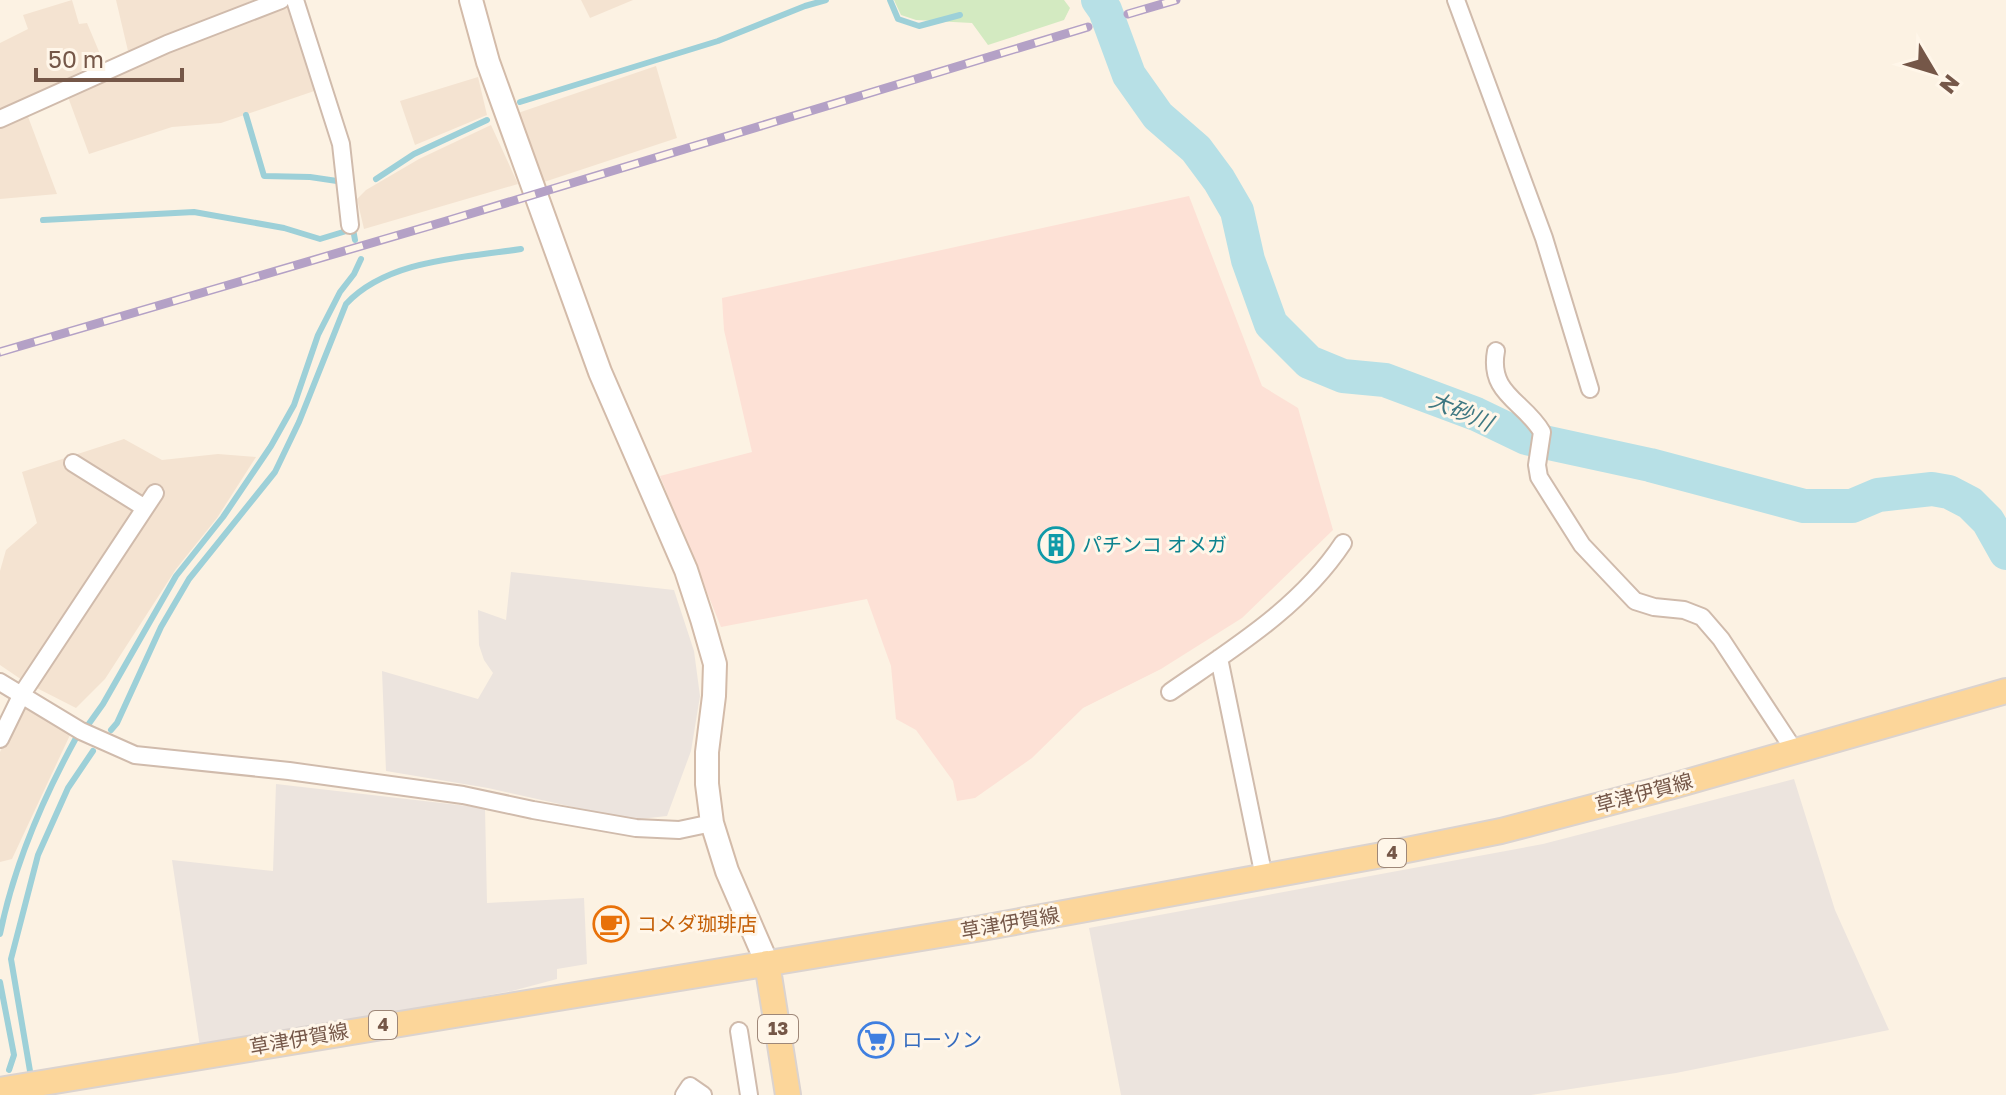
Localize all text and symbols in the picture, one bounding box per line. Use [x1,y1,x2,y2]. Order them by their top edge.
scale bar [36,32,182,82]
north arrow [1894,32,1974,112]
text: 50 m [48,44,104,73]
text: N [1934,70,1966,100]
water label: 大砂川 [1426,385,1499,437]
building icon: パチンコ オメガ [1037,526,1075,564]
place label: パチンコ オメガ [1082,532,1227,556]
street label: 草津伊賀線 [1592,768,1695,817]
road number: 4 [1378,839,1406,867]
street label: 草津伊賀線 [959,902,1061,943]
cafe icon: コメダ珈琲店 [592,905,630,943]
place label: コメダ珈琲店 [637,911,757,935]
road number: 4 [369,1011,397,1039]
road number: 13 [758,1015,798,1043]
street label: 草津伊賀線 [248,1018,350,1059]
supermarket icon: ローソン [857,1021,895,1059]
place label: ローソン [902,1027,982,1051]

